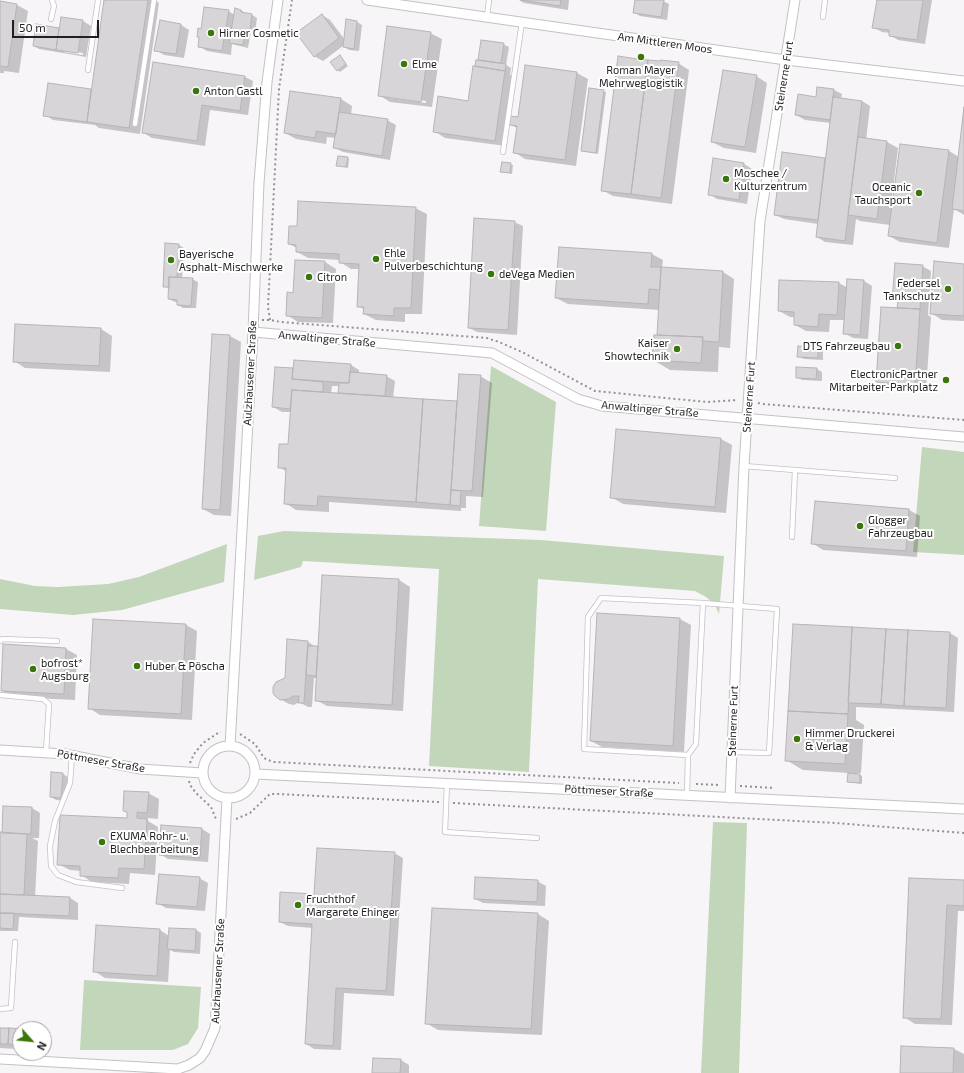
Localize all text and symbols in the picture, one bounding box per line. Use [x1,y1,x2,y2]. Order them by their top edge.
scale bar [14,12,101,38]
text: 50 m [19,20,46,34]
place label: Hirner Cosmetic [219,26,299,40]
marker: Hirner Cosmetic [206,28,216,38]
street label: Am Mittleren Moos [617,30,713,56]
street label: Steinerne Furt [772,40,796,112]
marker: Roman Mayer Mehrweglogistik [636,52,646,62]
place label: Elme [412,57,437,71]
marker: Elme [399,59,409,69]
place label: Roman Mayer Mehrweglogistik [599,63,683,89]
place label: Anton Gastl [204,84,263,98]
marker: Anton Gastl [191,86,201,96]
place label: Moschee / Kulturzentrum [734,166,807,192]
marker: Moschee / Kulturzentrum [721,174,731,184]
place label: Oceanic Tauchsport [855,180,911,206]
marker: Oceanic Tauchsport [914,188,924,198]
place label: Ehle Pulverbeschichtung [384,246,483,272]
place label: Bayerische Asphalt-Mischwerke [179,247,283,273]
marker: Ehle Pulverbeschichtung [371,254,381,264]
marker: Bayerische Asphalt-Mischwerke [166,255,176,265]
place label: deVega Medien [499,267,575,281]
marker: deVega Medien [486,269,496,279]
place label: Citron [317,270,347,284]
marker: Citron [304,272,314,282]
place label: Federsel Tankschutz [883,276,940,302]
marker: Federsel Tankschutz [943,284,953,294]
street label: Aulzhausener Straße [241,320,259,426]
street label: Anwaltinger Straße [278,328,376,350]
place label: Kaiser Showtechnik [605,336,669,362]
place label: DTS Fahrzeugbau [803,339,890,353]
marker: DTS Fahrzeugbau [893,341,903,351]
marker: Kaiser Showtechnik [672,344,682,354]
street label: Steinerne Furt [740,361,758,433]
place label: ElectronicPartner Mitarbeiter-Parkplatz [829,367,938,393]
marker: ElectronicPartner Mitarbeiter-Parkplatz [941,375,951,385]
street label: Anwaltinger Straße [601,398,699,420]
place label: Glogger Fahrzeugbau [868,513,933,539]
marker: Glogger Fahrzeugbau [855,521,865,531]
place label: bofrost* Augsburg [41,656,89,682]
place label: Huber & Pöscha [145,659,225,673]
marker: Huber & Pöscha [132,661,142,671]
marker: bofrost* Augsburg [28,664,38,674]
street label: Steinerne Furt [725,685,741,757]
place label: Himmer Druckerei & Verlag [805,726,895,752]
marker: Himmer Druckerei & Verlag [792,734,802,744]
street label: Pöttmeser Straße [56,747,146,775]
street label: Pöttmeser Straße [564,782,654,800]
place label: EXUMA Rohr- u. Blechbearbeitung [110,829,198,855]
marker: EXUMA Rohr- u. Blechbearbeitung [97,837,107,847]
place label: Fruchthof Margarete Ehinger [306,892,399,918]
marker: Fruchthof Margarete Ehinger [293,900,303,910]
street label: Aulzhausener Straße [209,918,227,1024]
north arrow [12,1021,52,1061]
text: N [35,1040,50,1053]

